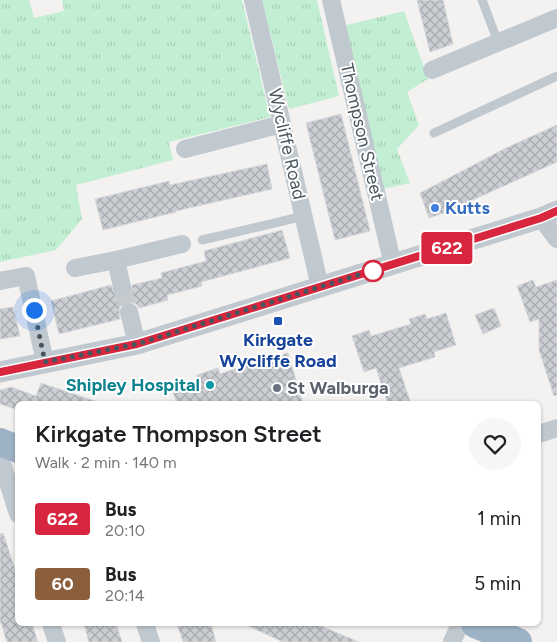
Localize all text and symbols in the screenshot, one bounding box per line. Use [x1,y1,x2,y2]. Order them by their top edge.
street label: Thompson Street [336,61,389,203]
street label: Wycliffe Road [264,86,310,202]
place label: Kutts [445,197,491,219]
marker: Kutts [429,202,441,214]
line badge: 622 [418,232,476,264]
text: 622 [431,237,463,259]
unlabelled marker [362,260,384,282]
your location [22,298,47,323]
marker: Kirkgate Wycliffe Road [272,315,284,327]
place label: Kirkgate Wycliffe Road [219,329,337,372]
place label: Shipley Hospital [66,374,200,396]
place label: St Walburga [287,377,389,399]
marker: Shipley Hospital [204,379,216,391]
marker: St Walburga [271,382,283,394]
button: heart [469,418,521,470]
text: Kirkgate Thompson Street [35,419,322,448]
text: Walk · 2 min · 140 m [35,453,177,472]
text: Bus [105,498,136,521]
text: 1 min [477,507,521,530]
text: 622 [47,508,78,530]
text: 20:10 [105,521,145,540]
text: Bus [105,563,136,586]
text: 5 min [474,572,521,595]
text: 60 [51,573,74,595]
text: 20:14 [105,586,145,605]

